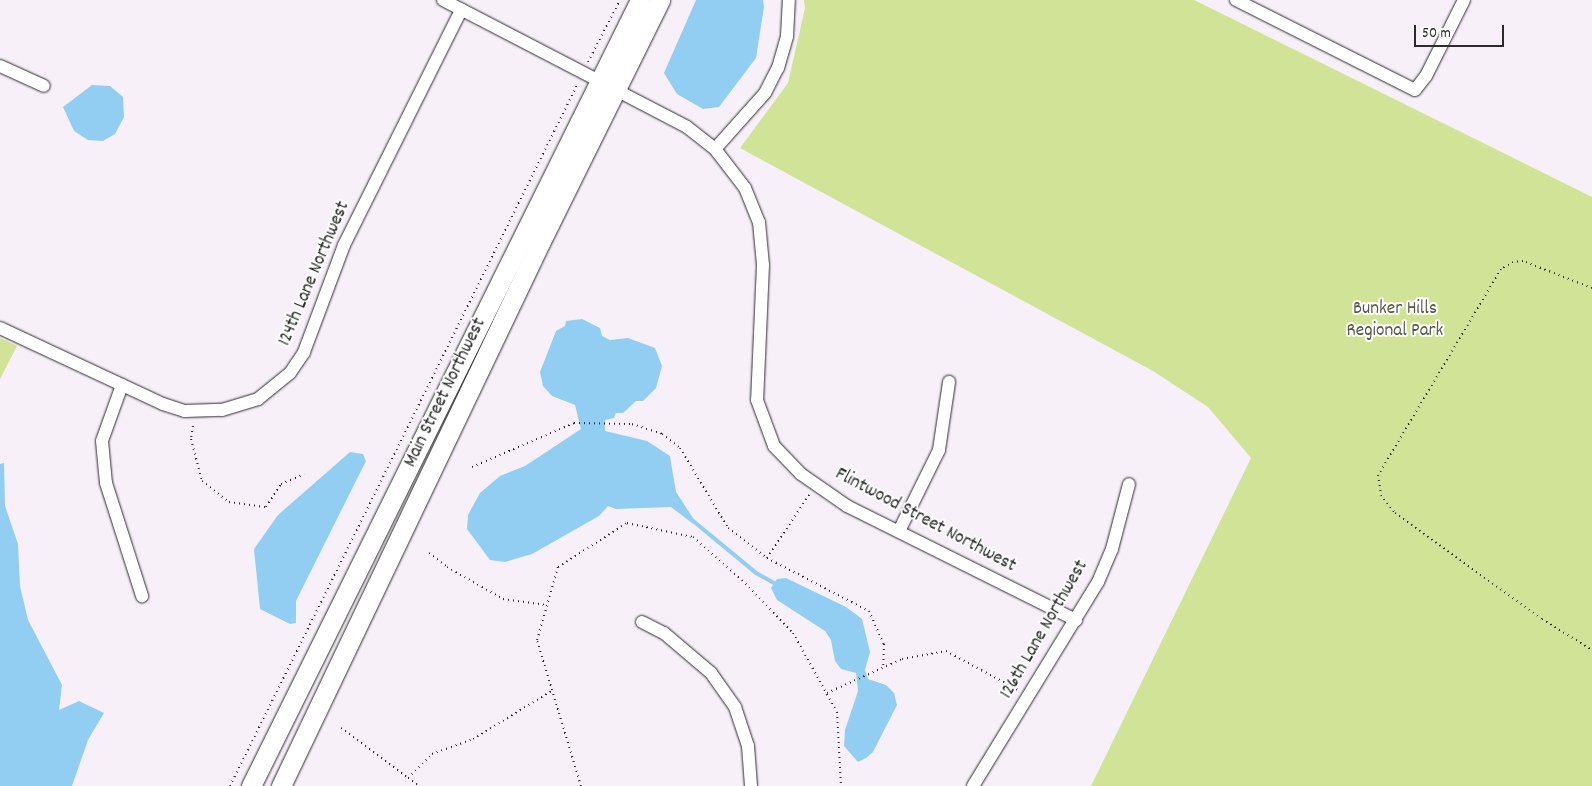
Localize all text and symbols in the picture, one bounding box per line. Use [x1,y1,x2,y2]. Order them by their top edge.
scale bar [1417,15,1507,47]
text: 50 m [1422,23,1451,45]
street label: 124th Lane Northwest [274,198,356,350]
park label: Bunker Hills Regional Park [1347,299,1443,343]
street label: Main Street Northwest [400,315,492,471]
street label: Flintwood Street Northwest [831,464,1019,578]
street label: 126th Lane Northwest [996,557,1094,703]

